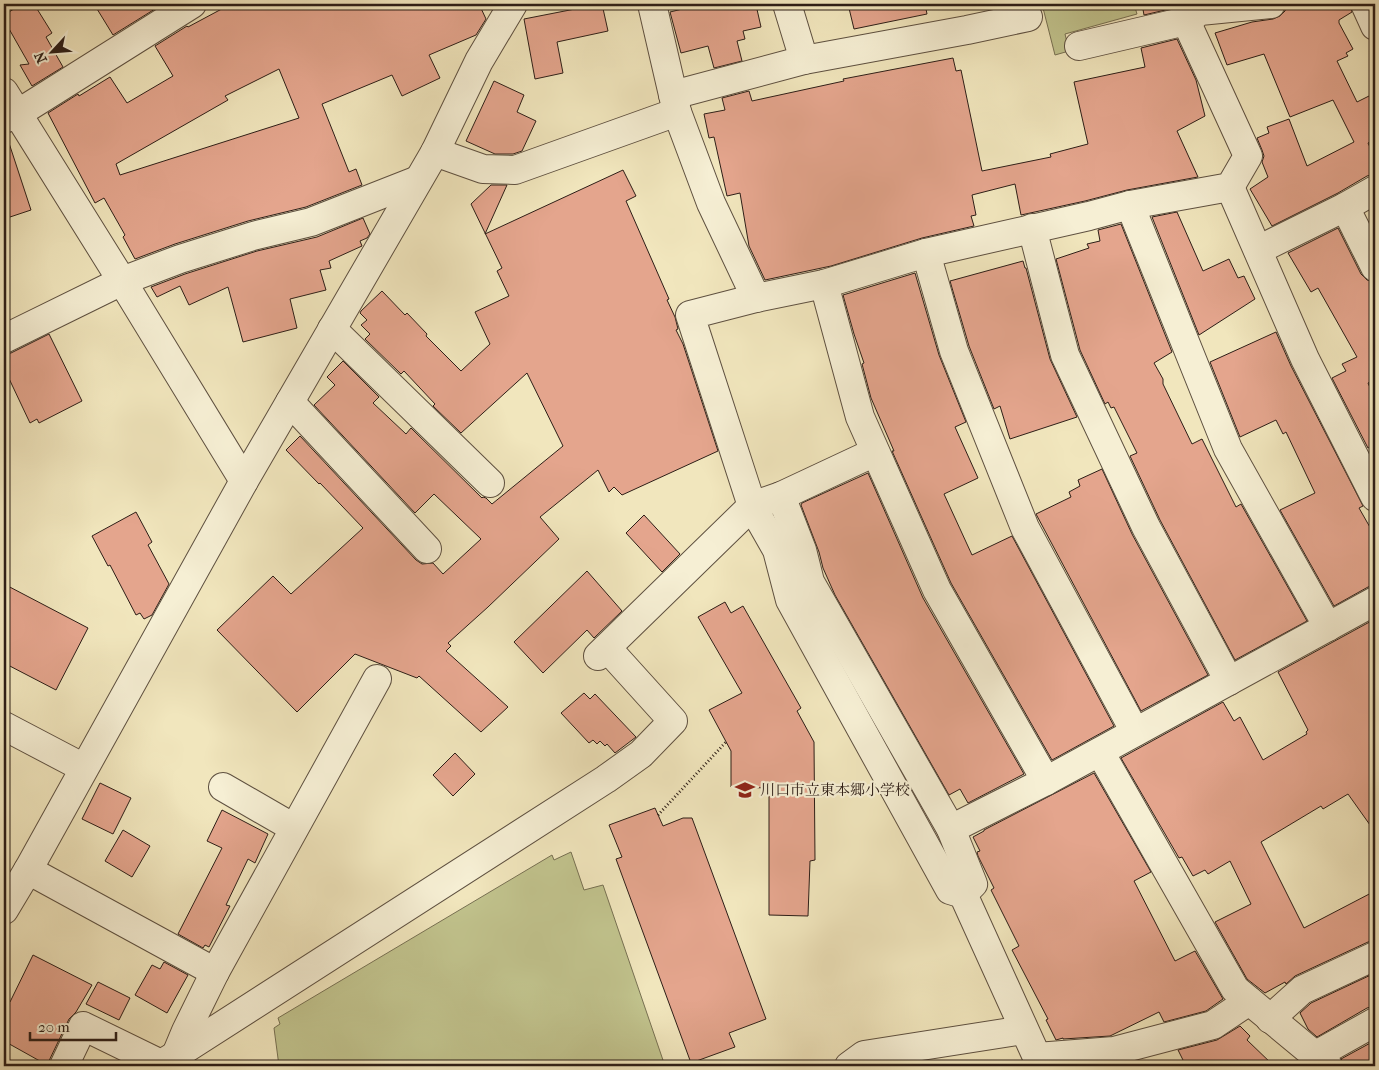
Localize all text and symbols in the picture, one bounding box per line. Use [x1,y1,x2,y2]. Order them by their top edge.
north arrow [28,28,78,78]
text: N [31,49,51,66]
school or university icon: 川口市立東本郷小学校 [734,779,756,801]
place label: 川口市立東本郷小学校 [760,781,910,799]
scale bar [30,1010,116,1042]
text: 20 m [38,1018,70,1036]

